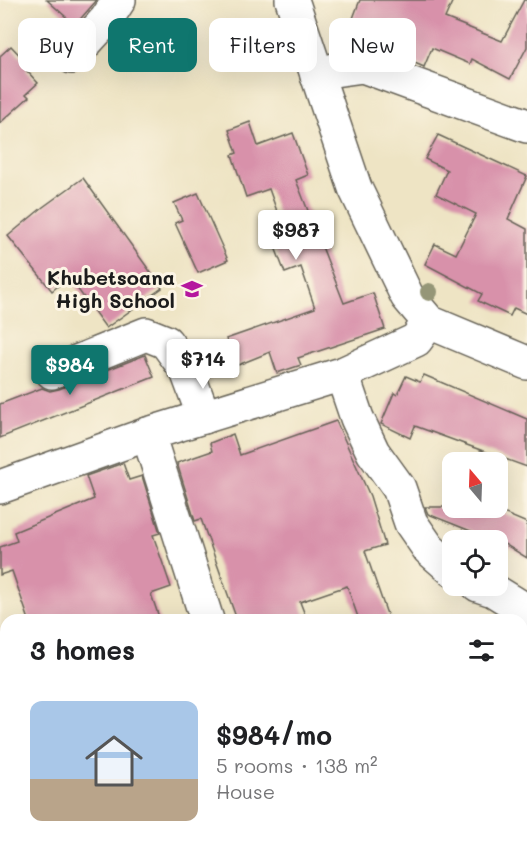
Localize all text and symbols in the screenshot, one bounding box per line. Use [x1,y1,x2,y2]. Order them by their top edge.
chip: Buy [18,18,96,72]
chip: Rent [108,18,197,72]
chip: Filters [209,18,317,72]
chip: New [329,18,416,72]
pin: $987 [260,210,332,261]
text: $987 [272,216,320,242]
place label: Khubetsoana High School [47,264,175,313]
school or university icon: Khubetsoana High School [180,277,204,301]
pin: $714 [167,339,239,390]
pin: $984 [34,345,106,396]
text: $714 [180,345,226,371]
text: $984 [45,351,95,377]
north arrow [442,452,508,518]
map controls [442,452,508,596]
button: locate [442,530,508,596]
text: 3 homes [30,633,135,667]
icon: filters [465,634,498,667]
text: $984/mo [216,718,332,752]
icon: home [78,725,150,797]
text: 5 rooms · 138 m² [216,752,378,778]
text: House [216,778,275,804]

